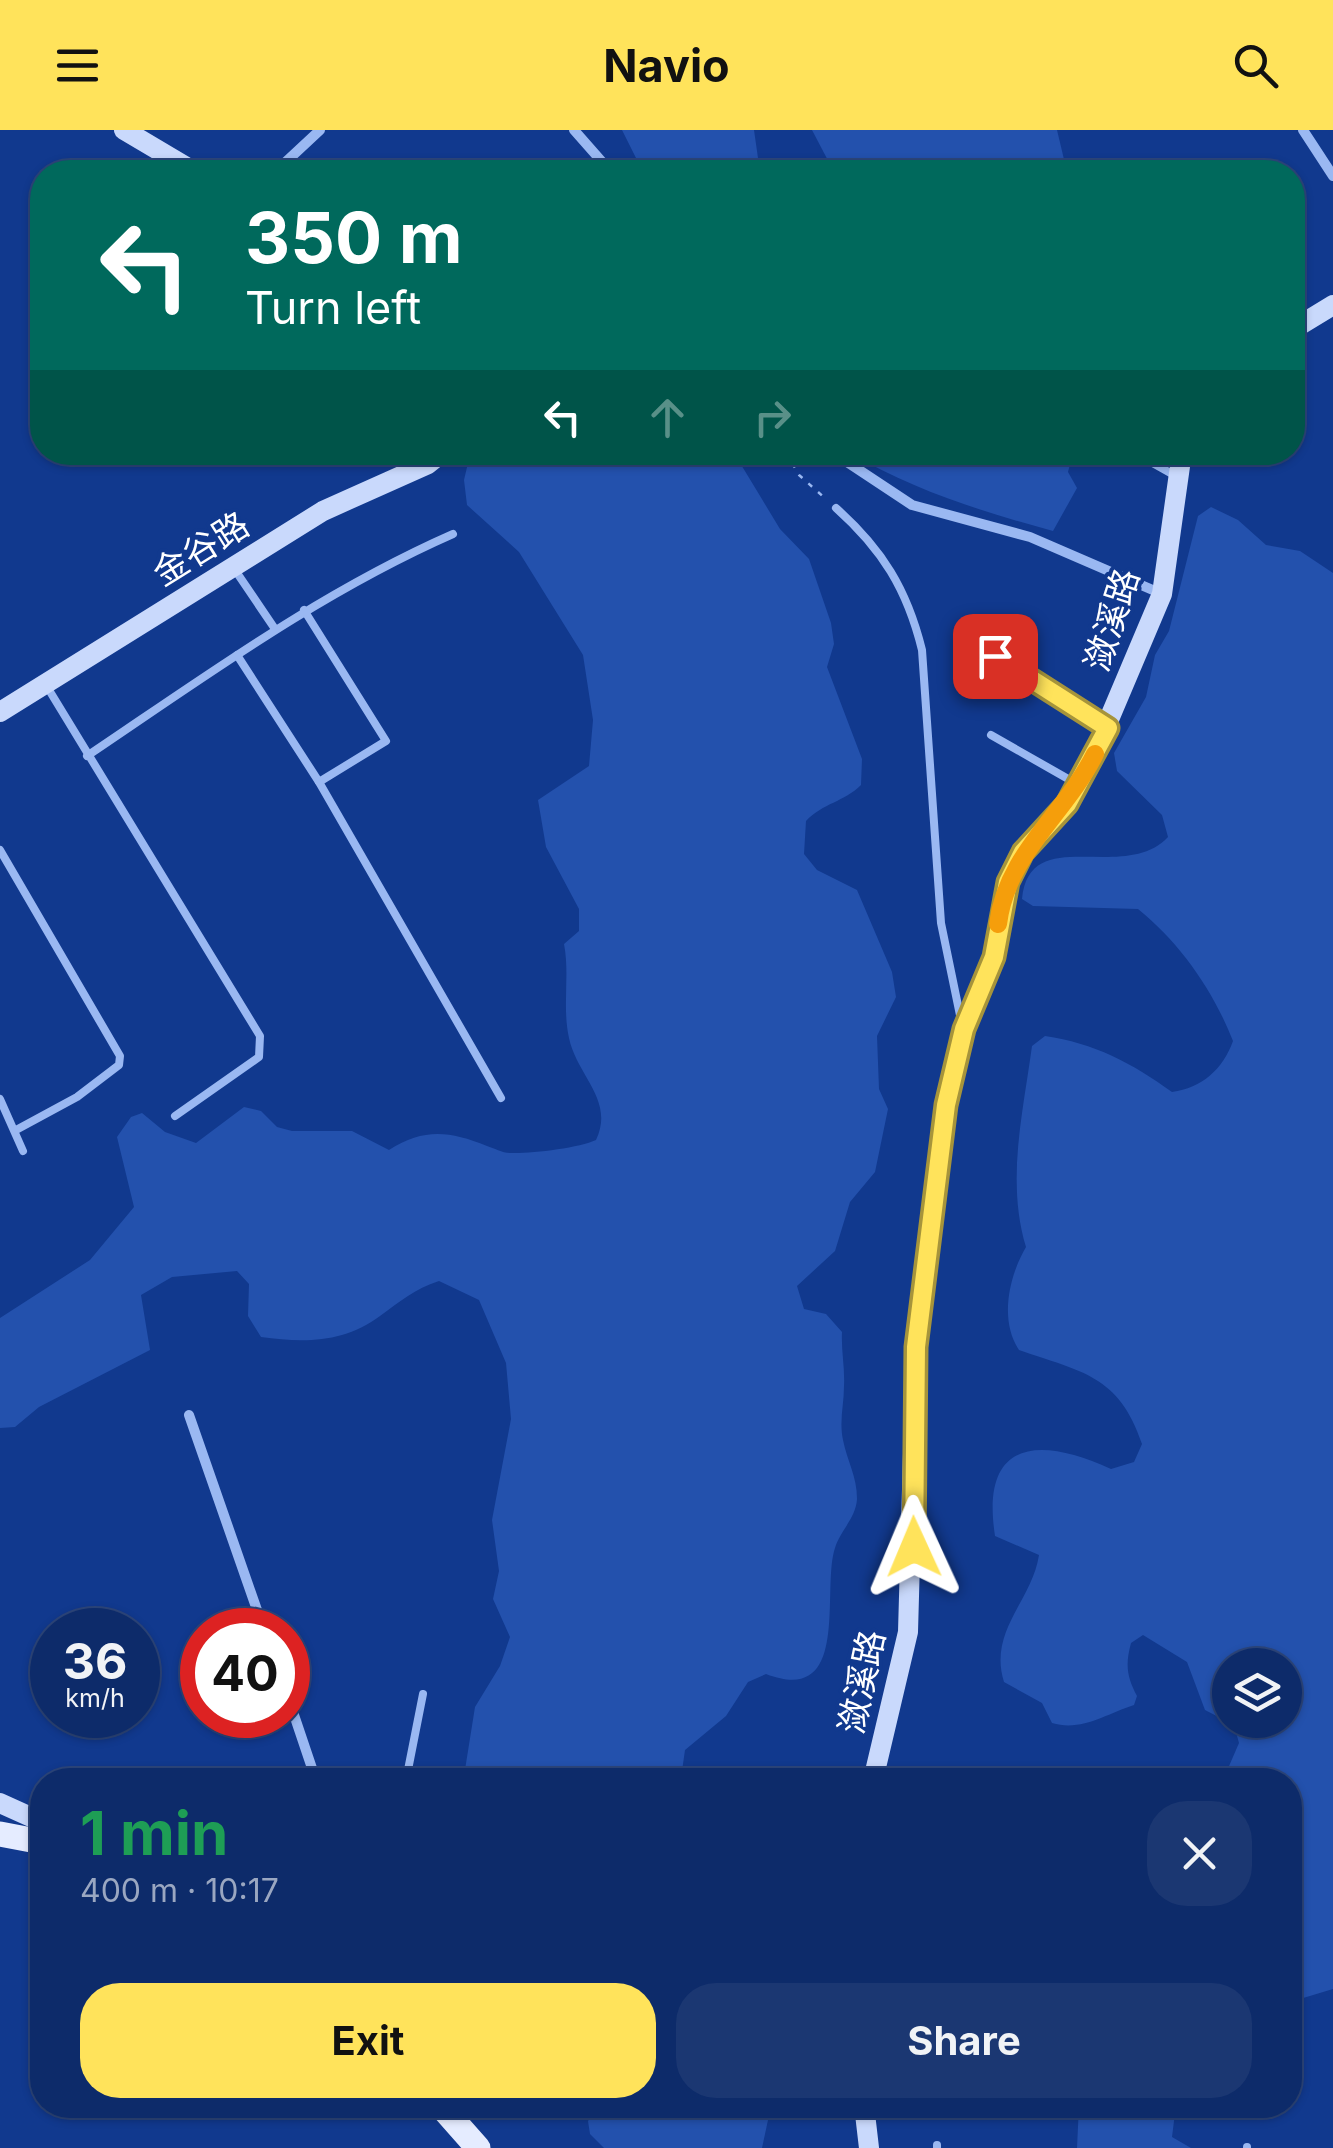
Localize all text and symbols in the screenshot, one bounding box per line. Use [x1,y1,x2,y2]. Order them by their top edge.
icon: menu [50,38,105,93]
text: Navio [603,38,730,93]
icon: search [1228,38,1283,93]
text: 350 m [245,195,463,280]
icon: left [80,200,210,330]
text: Turn left [245,280,421,335]
icon: left [535,390,590,445]
icon: ahead [640,390,695,445]
icon: right [745,390,800,445]
street label: 金谷路 [145,503,256,594]
street label: 潋溪路 [1075,563,1147,676]
pin [953,614,1038,699]
icon: arrive [968,629,1023,684]
position arrow [862,1495,966,1599]
speed limit sign: 40 [180,1608,310,1738]
street label: 潋溪路 [830,1626,892,1738]
text: 36 [63,1631,127,1691]
map controls [1212,1648,1302,1738]
button: layers [1212,1648,1302,1738]
text: km/h [65,1683,125,1713]
text: 1 min [80,1797,228,1869]
button: close [1147,1801,1252,1906]
text: 400 m · 10:17 [80,1871,279,1910]
button: Exit [80,1983,656,2098]
button: Share [676,1983,1252,2098]

